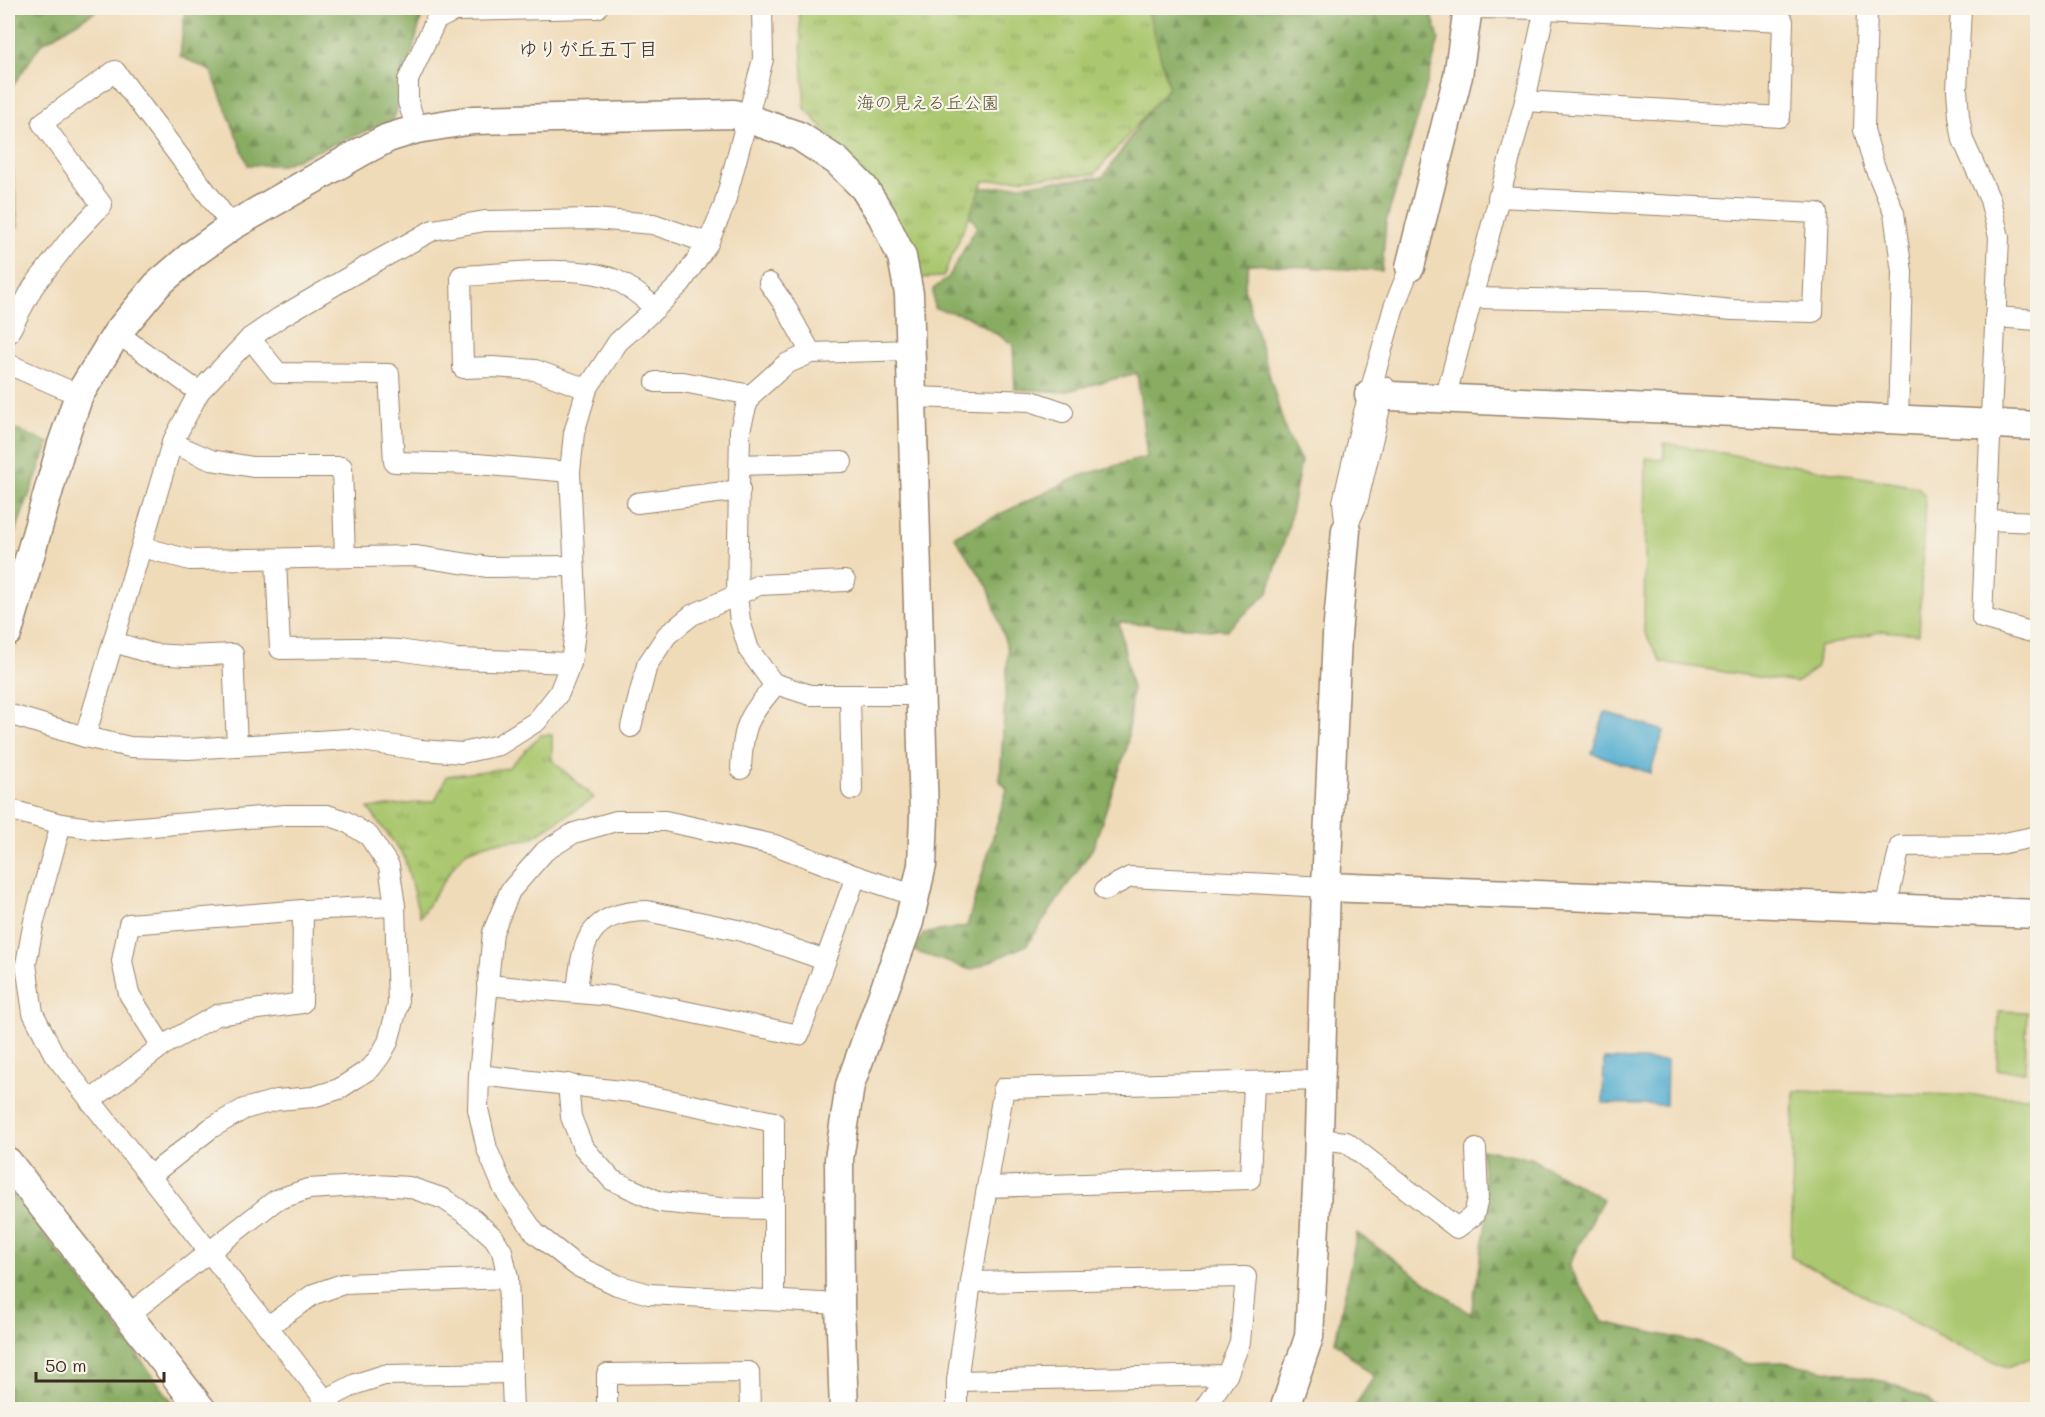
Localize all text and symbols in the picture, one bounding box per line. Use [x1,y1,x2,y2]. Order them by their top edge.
district label: ゆりが丘五丁目 [518,35,658,61]
park label: 海の見える丘公園 [857,90,999,114]
scale bar [36,1345,164,1383]
text: 50 m [45,1353,87,1377]

